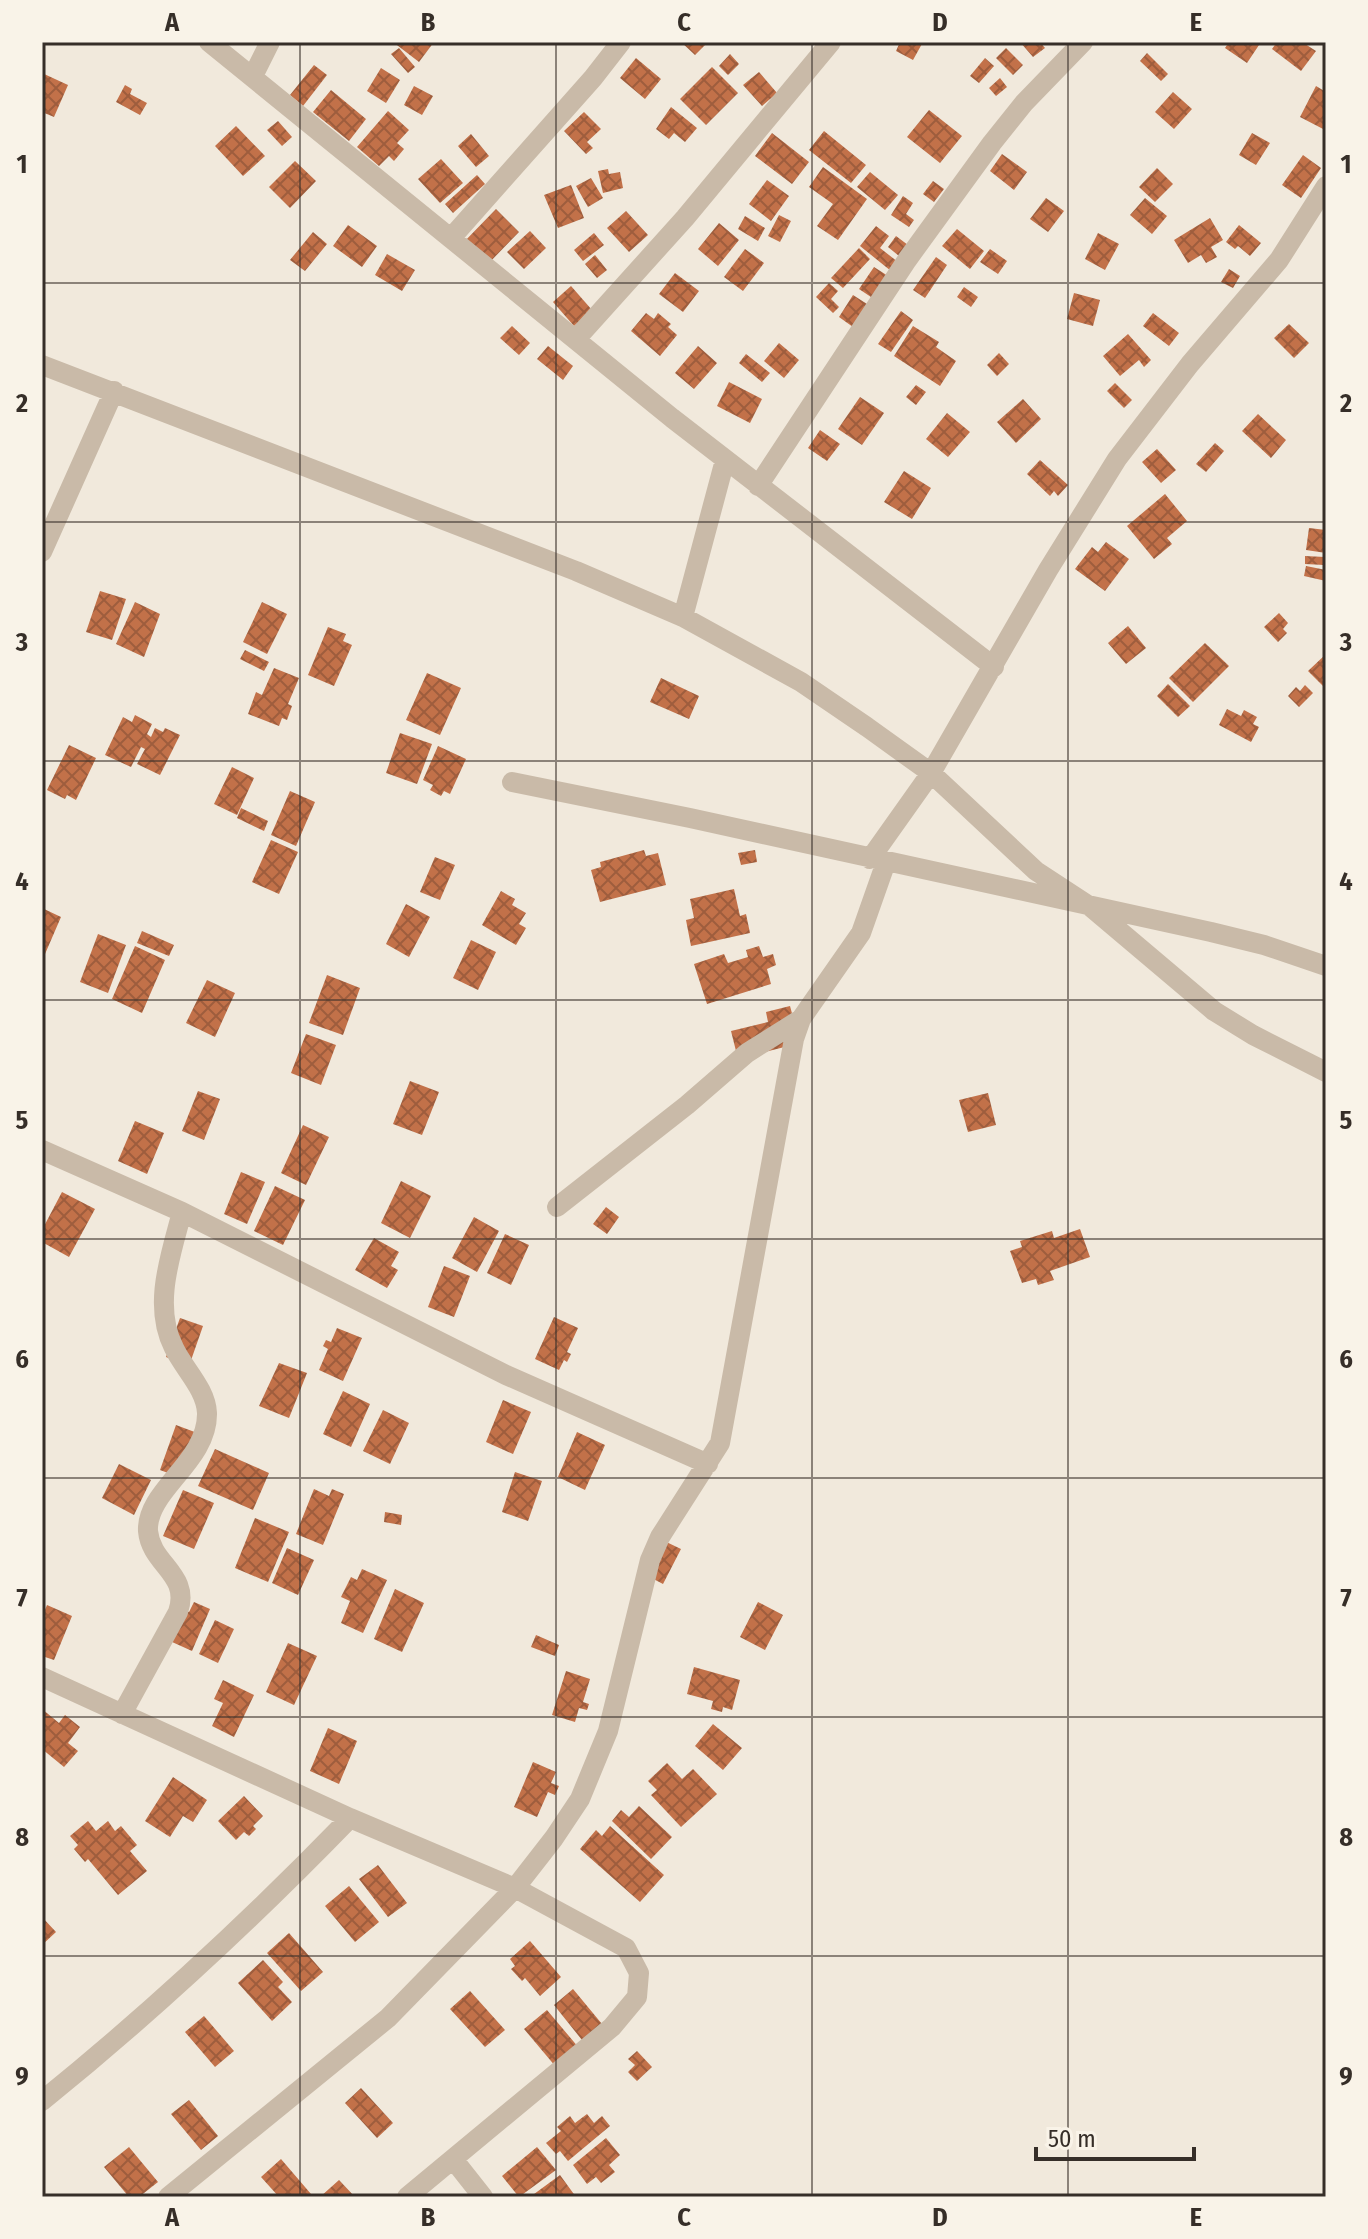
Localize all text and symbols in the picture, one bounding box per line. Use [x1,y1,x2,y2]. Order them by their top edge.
text: A [164,7,180,38]
text: B [421,7,436,38]
text: C [677,7,691,38]
text: D [932,7,948,38]
text: E [1190,7,1202,38]
text: 1 [17,149,28,180]
text: 1 [1341,149,1352,180]
text: 2 [15,388,28,419]
text: 2 [1339,388,1352,419]
text: 3 [15,627,28,658]
text: 3 [1339,627,1352,658]
text: 4 [15,866,29,897]
text: 4 [1339,866,1353,897]
text: 5 [16,1105,29,1136]
text: 5 [1340,1105,1353,1136]
text: 6 [15,1344,29,1375]
text: 6 [1339,1344,1353,1375]
text: 7 [16,1583,28,1614]
text: 7 [1340,1583,1352,1614]
text: 8 [15,1822,29,1853]
text: 8 [1339,1822,1353,1853]
text: 9 [15,2061,29,2092]
text: 9 [1339,2061,1353,2092]
scale bar [1036,2111,1194,2161]
text: 50 m [1048,2125,1096,2153]
text: A [164,2202,180,2233]
text: B [421,2202,436,2233]
text: C [677,2202,691,2233]
text: D [932,2202,948,2233]
text: E [1190,2202,1202,2233]

